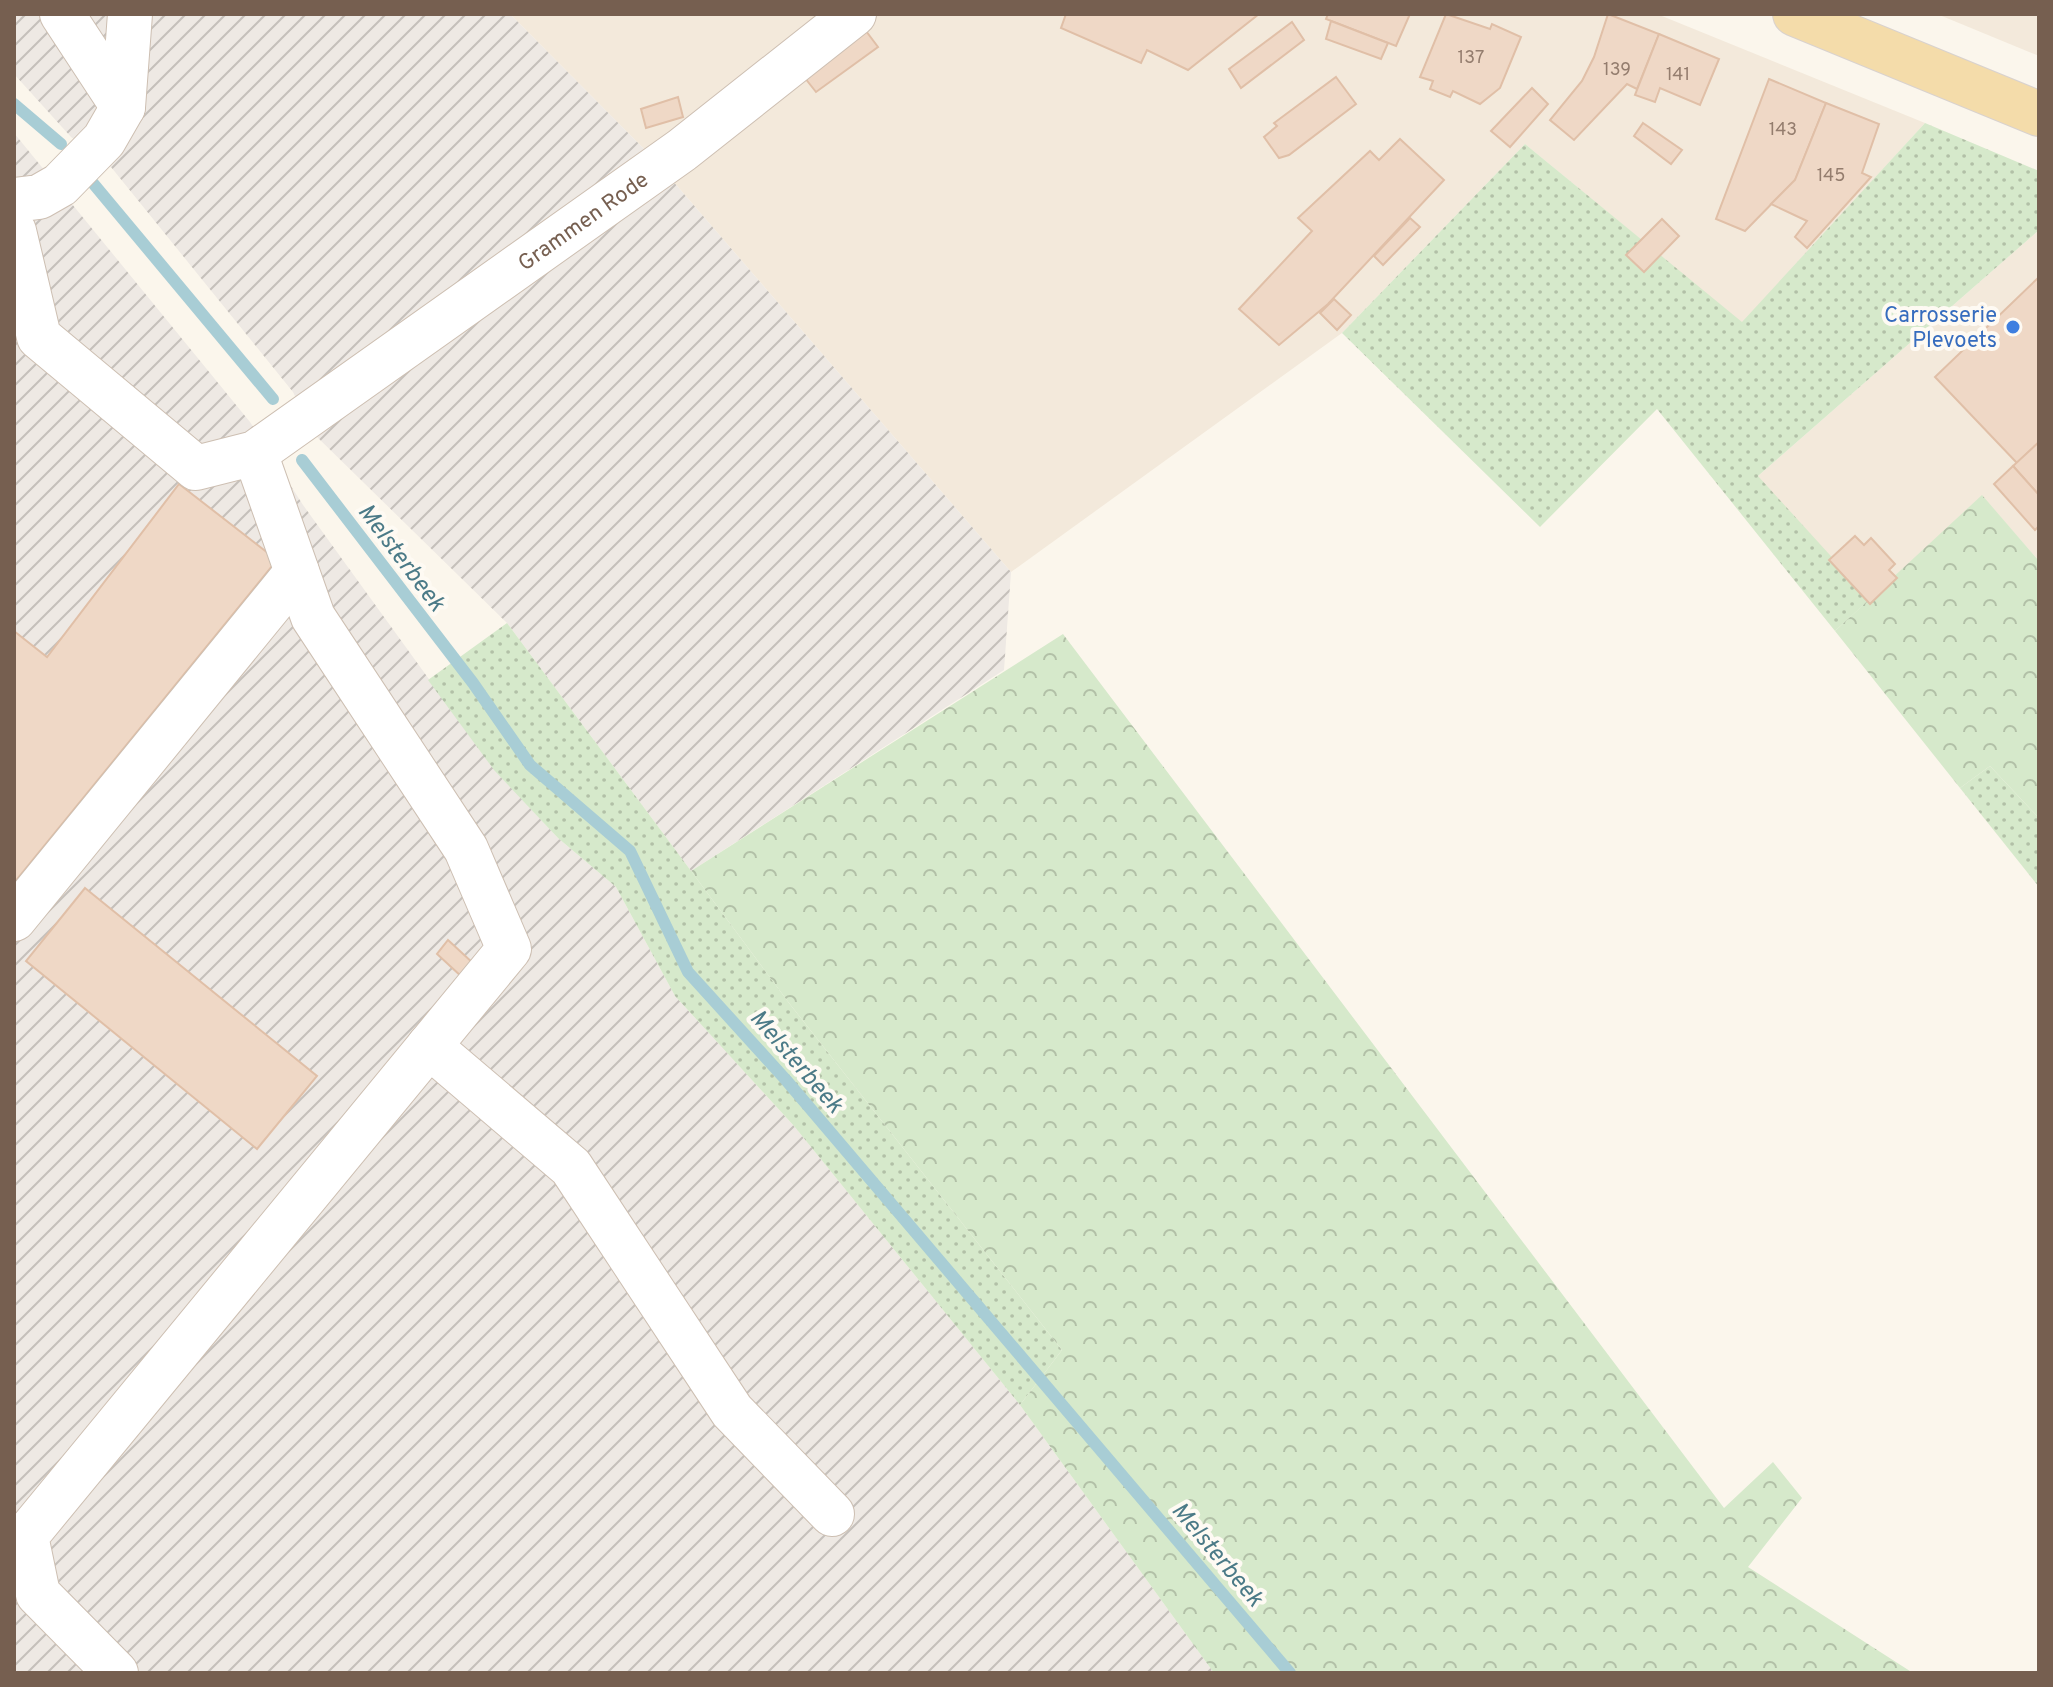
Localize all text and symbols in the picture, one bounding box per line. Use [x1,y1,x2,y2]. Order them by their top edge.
house number: 137 [1458,47,1484,70]
house number: 139 [1603,59,1631,82]
house number: 141 [1666,64,1690,87]
house number: 143 [1769,119,1797,142]
house number: 145 [1817,165,1845,188]
street label: Grammen Rode [514,167,655,278]
place label: Carrosserie Plevoets [1884,303,1997,355]
marker: Carrosserie Plevoets [2004,318,2022,336]
water label: Melsterbeek [350,498,451,619]
water label: Melsterbeek [742,1004,849,1121]
water label: Melsterbeek [1164,1497,1270,1614]

